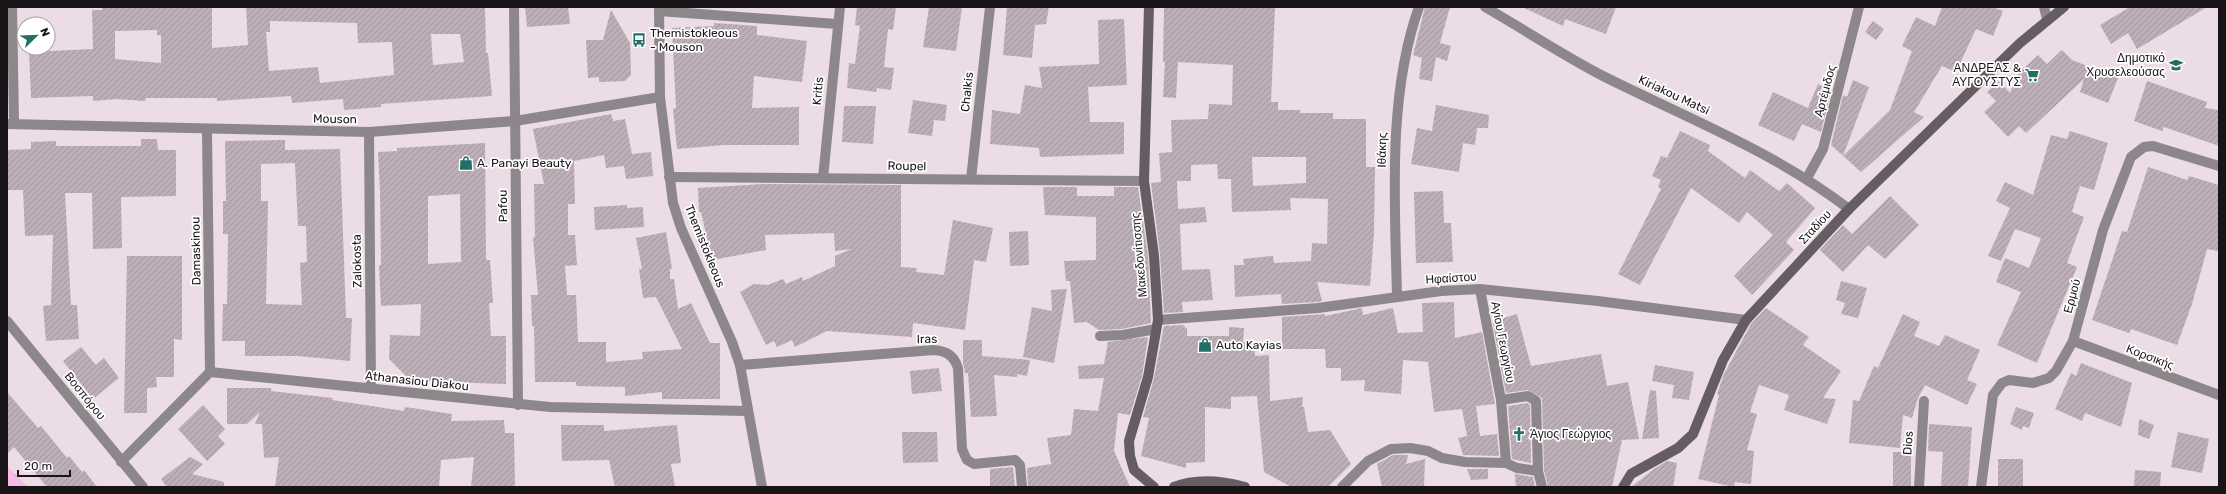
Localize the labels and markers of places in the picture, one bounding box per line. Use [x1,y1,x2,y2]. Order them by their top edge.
place label: Themistokleous - Mouson [650,26,738,54]
bus stop icon: Themistokleous - Mouson [631,32,647,48]
place label: Δημοτικό Χρυσελεούσας [2086,51,2165,79]
school or university icon: Δημοτικό Χρυσελεούσας [2168,57,2184,73]
place label: ΑΝΔΡΕΑΣ & ΑΥΓΟΥΣΤΥΣ [1952,61,2022,89]
supermarket icon: ΑΝΔΡΕΑΣ & ΑΥΓΟΥΣΤΥΣ [2024,67,2040,83]
shop icon: A. Panayi Beauty [458,155,474,171]
place label: A. Panayi Beauty [477,156,572,170]
shop icon: Auto Kayias [1197,337,1213,353]
place label: Auto Kayias [1216,338,1282,352]
church icon: Άγιος Γεώργιος [1511,426,1527,442]
place label: Άγιος Γεώργιος [1530,427,1611,441]

